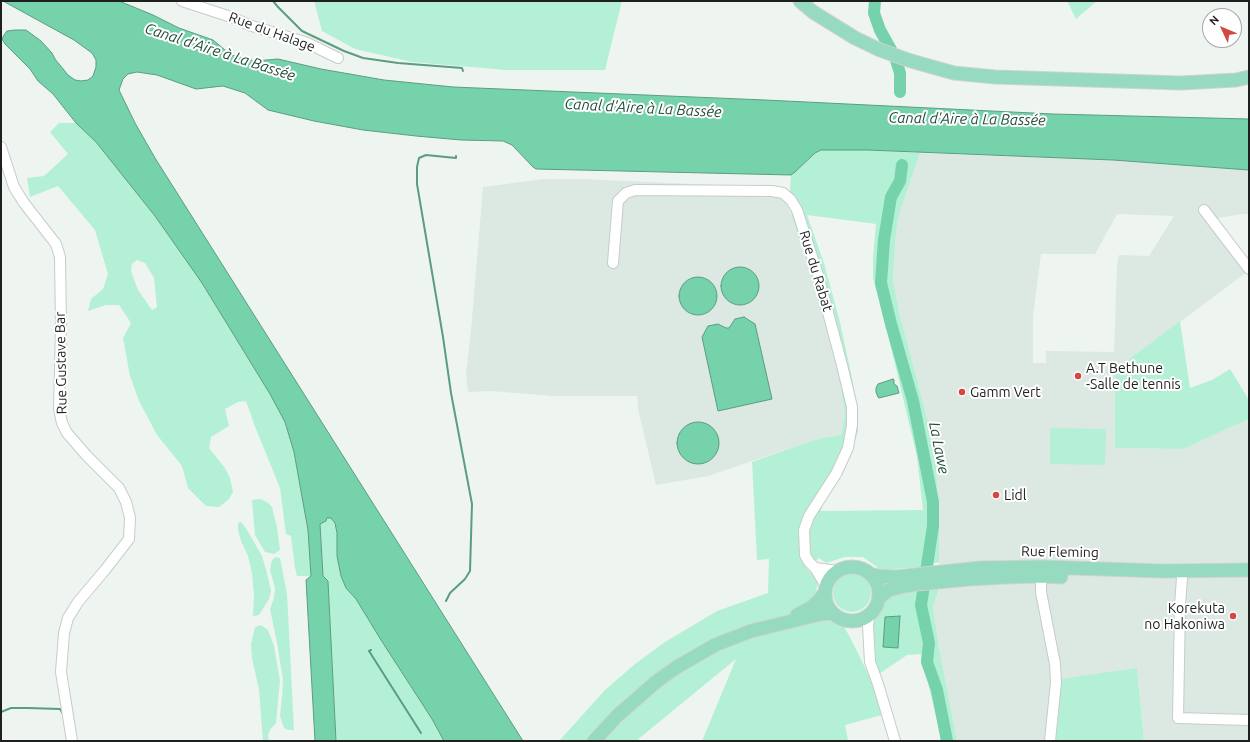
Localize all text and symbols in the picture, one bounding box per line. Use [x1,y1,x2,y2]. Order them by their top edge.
north arrow [1202,8,1242,48]
street label: Rue du Halage [227,9,317,55]
text: N [1207,13,1221,27]
water label: Canal d'Aire à La Bassée [142,19,298,85]
water label: Canal d'Aire à La Bassée [564,95,722,121]
water label: Canal d'Aire à La Bassée [888,109,1046,129]
street label: Rue du Rabat [796,228,836,314]
street label: Rue Gustave Bar [52,311,70,415]
place label: A.T Bethune -Salle de tennis [1086,360,1181,392]
marker: A.T Bethune -Salle de tennis [1073,371,1083,381]
place label: Gamm Vert [970,384,1041,400]
marker: Gamm Vert [957,387,967,397]
water label: La Lawe [925,421,953,475]
place label: Lidl [1004,487,1026,503]
marker: Lidl [991,490,1001,500]
street label: Rue Fleming [1021,543,1099,561]
place label: Korekuta no Hakoniwa [1144,600,1225,632]
marker: Korekuta no Hakoniwa [1228,611,1238,621]

